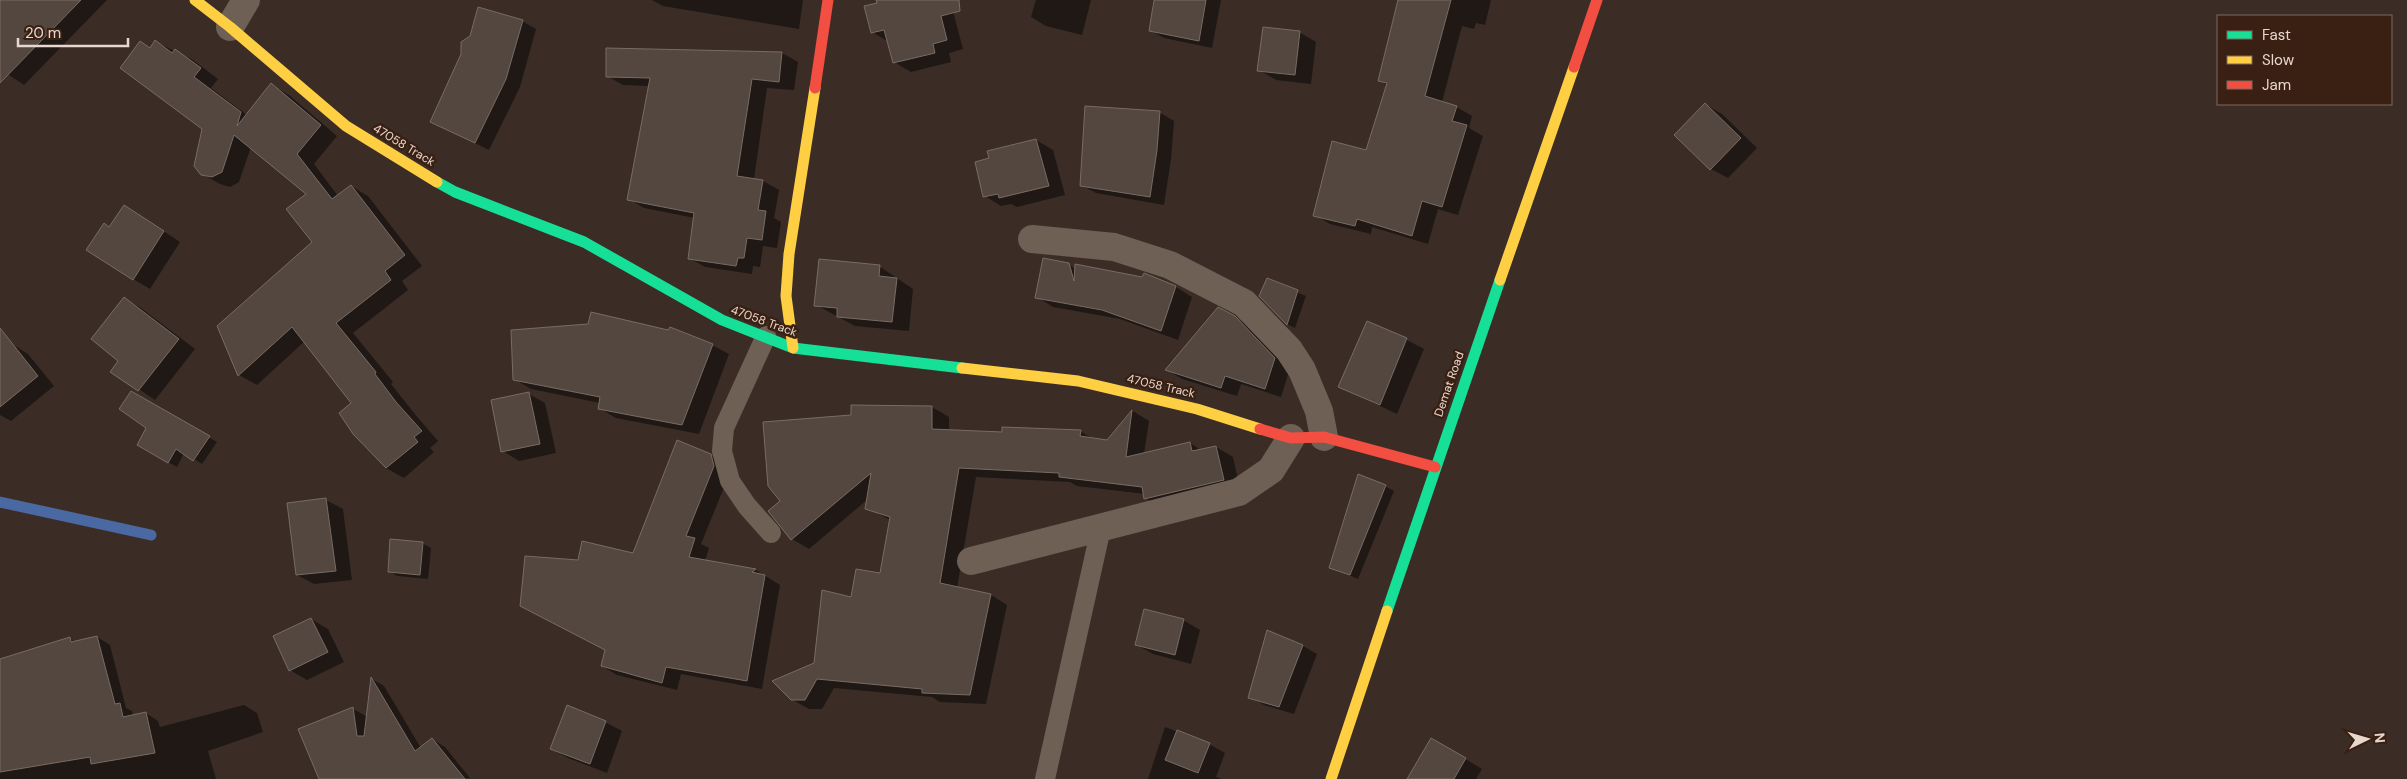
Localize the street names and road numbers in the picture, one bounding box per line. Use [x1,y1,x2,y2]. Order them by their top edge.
street label: 47058 Track [370,120,438,170]
street label: 47058 Track [729,302,799,340]
street label: Demat Road [1430,349,1468,419]
street label: 47058 Track [1125,370,1197,402]

